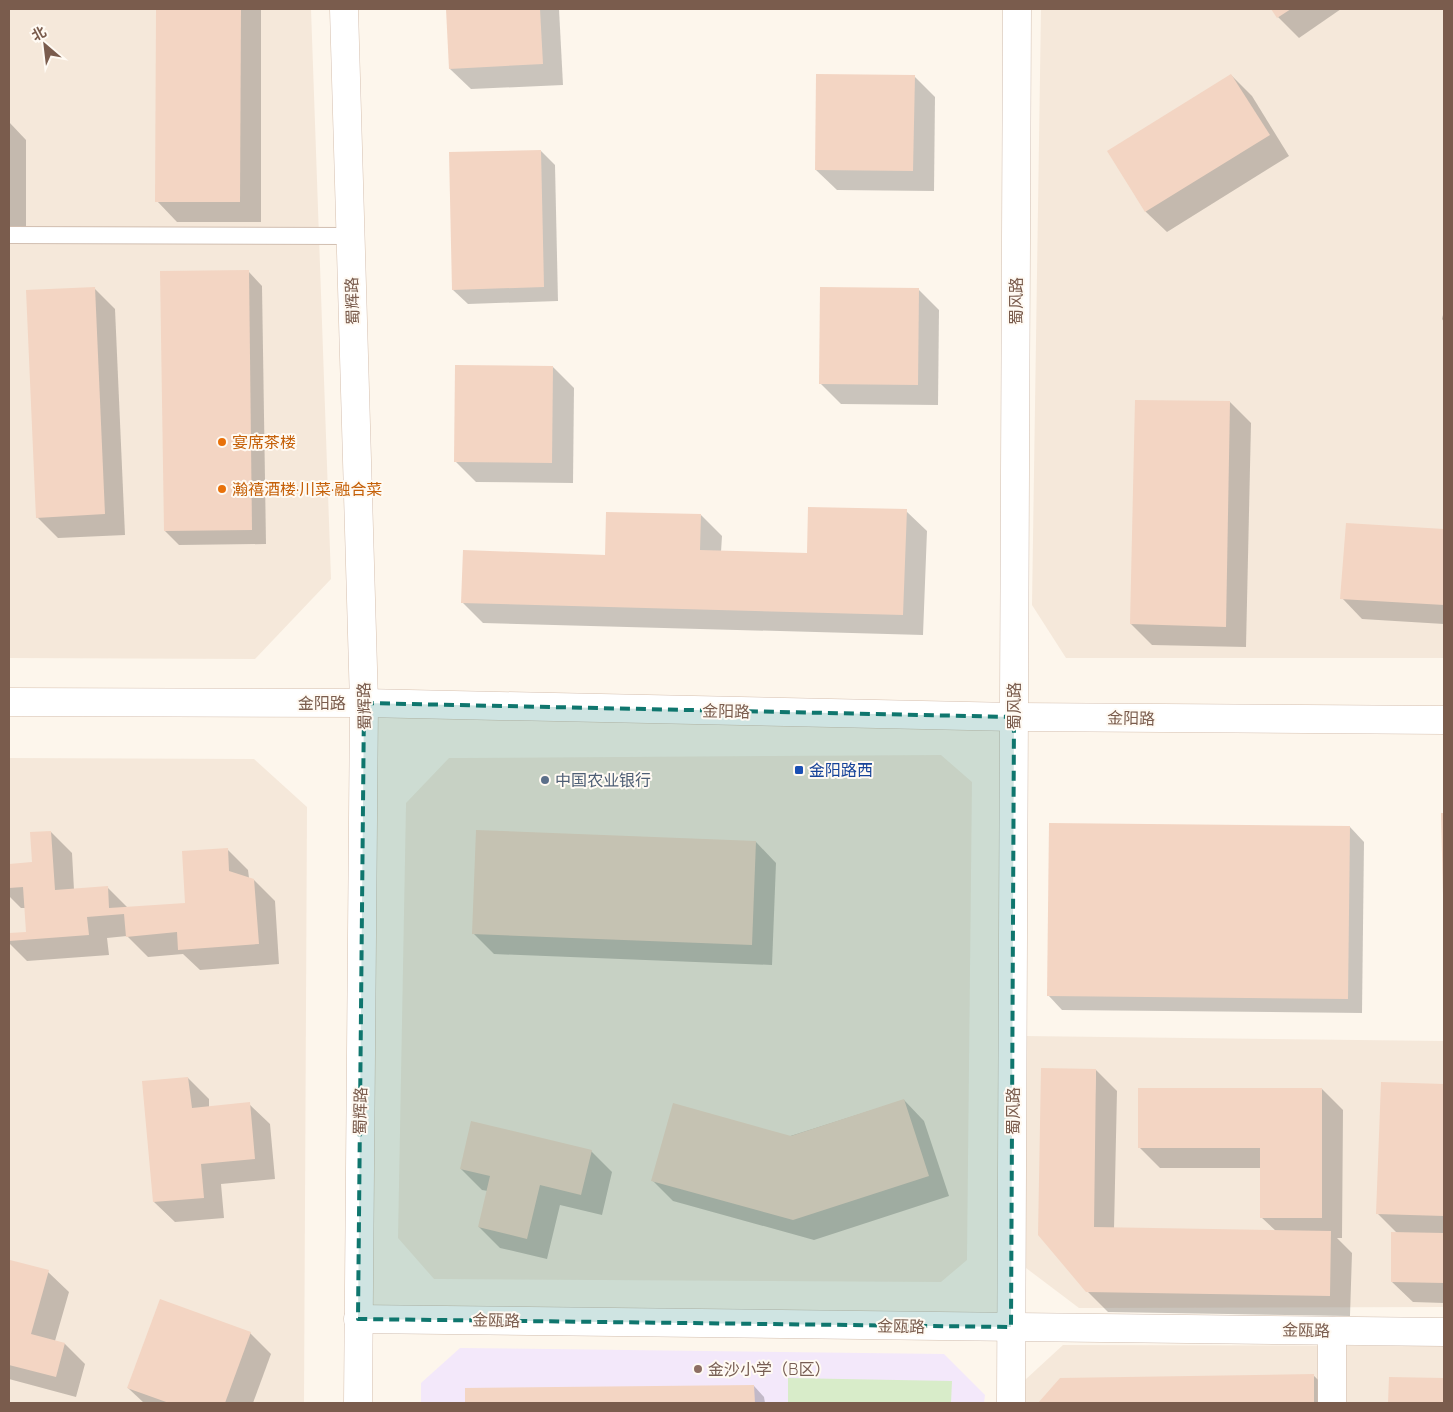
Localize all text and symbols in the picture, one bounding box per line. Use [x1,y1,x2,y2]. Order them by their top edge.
north arrow [20,20,70,70]
text: 北 [28,22,49,45]
street label: 蜀辉路 [341,277,363,325]
street label: 蜀风路 [1006,277,1026,325]
place label: 宴席茶楼 [232,432,296,452]
marker: 宴席茶楼 [216,436,228,448]
place label: 瀚禧酒楼·川菜·融合菜 [232,479,382,499]
marker: 瀚禧酒楼·川菜·融合菜 [216,483,228,495]
street label: 蜀辉路 [354,682,374,730]
street label: 蜀风路 [1004,682,1024,730]
street label: 金阳路 [298,693,346,713]
street label: 金阳路 [702,701,750,721]
street label: 金阳路 [1107,708,1155,728]
place label: 金阳路西 [809,760,873,780]
marker: 金阳路西 [793,764,805,776]
place label: 中国农业银行 [555,770,651,790]
marker: 中国农业银行 [539,774,551,786]
street label: 蜀辉路 [350,1087,370,1135]
street label: 蜀风路 [1003,1087,1023,1135]
street label: 金瓯路 [472,1310,520,1330]
street label: 金瓯路 [877,1316,925,1336]
street label: 金瓯路 [1282,1320,1330,1340]
place label: 金沙小学（B区） [708,1359,830,1379]
marker: 金沙小学（B区） [692,1363,704,1375]

